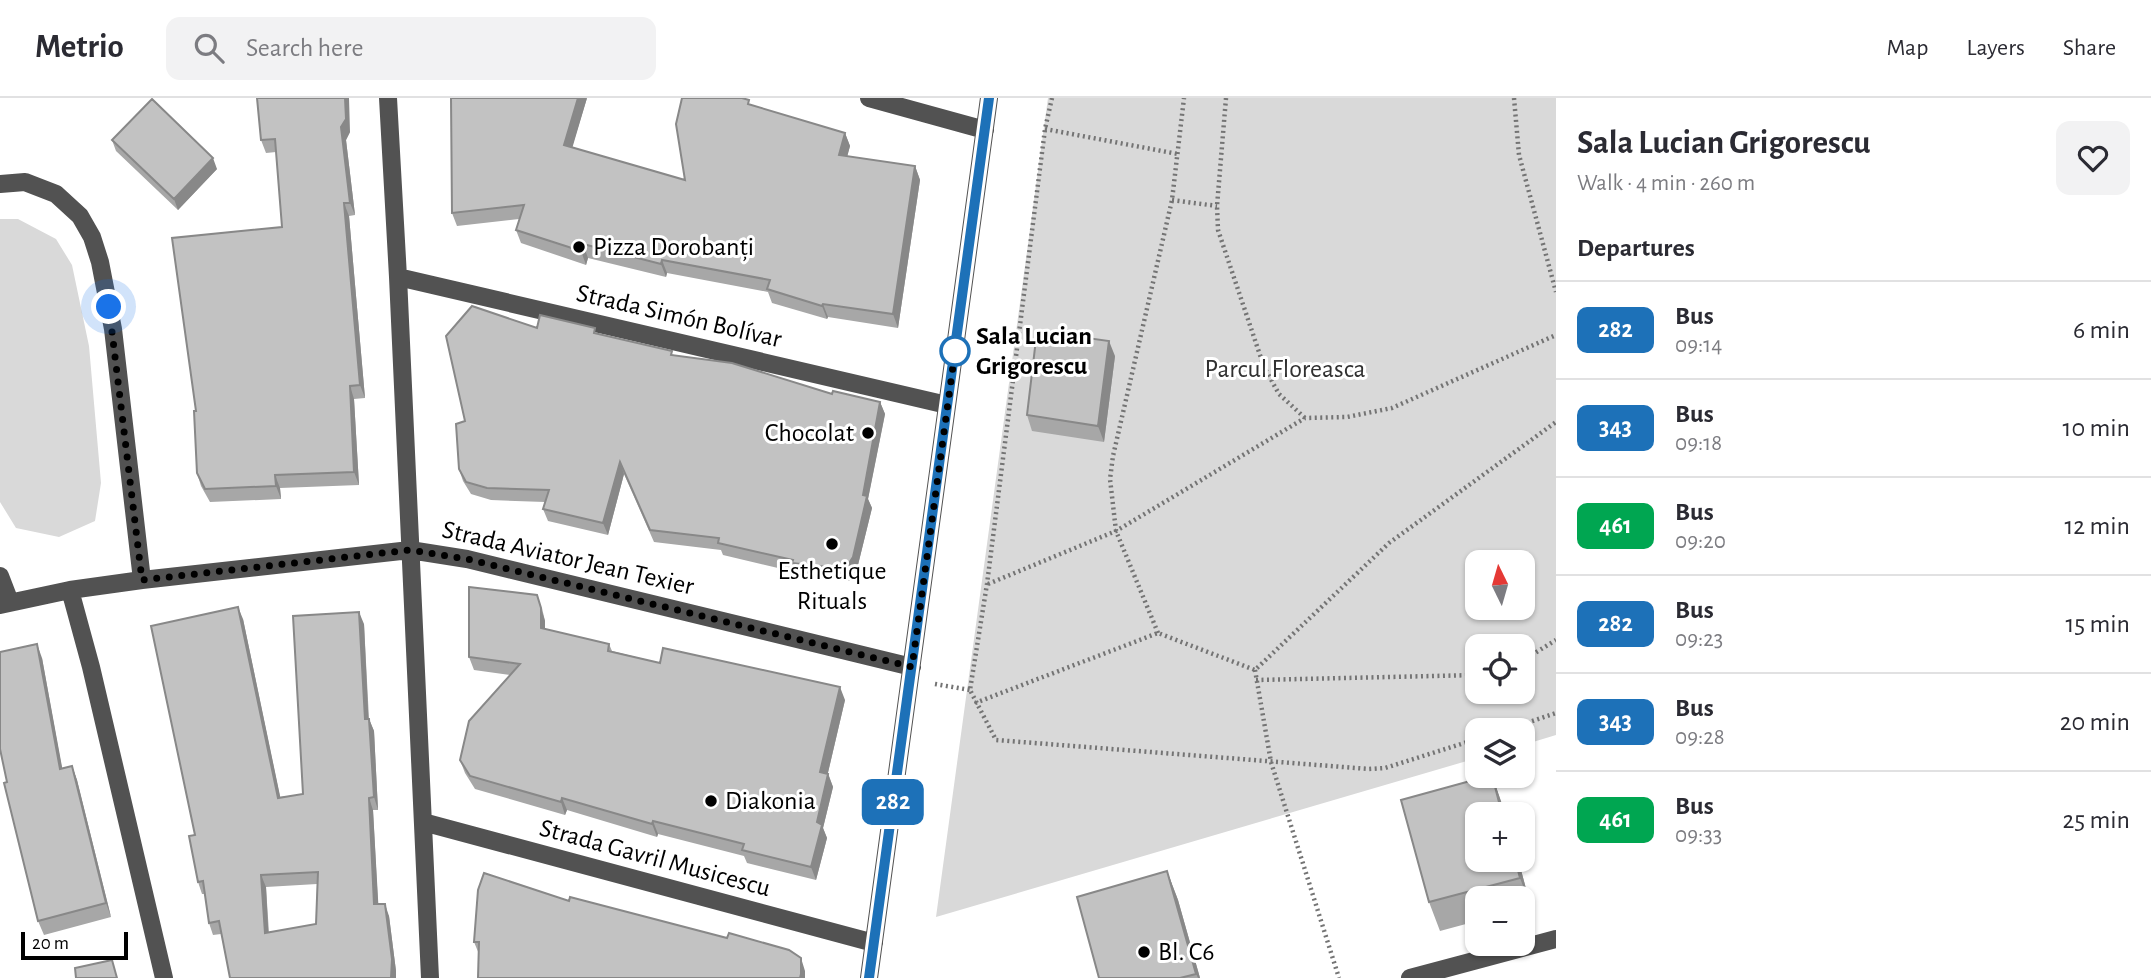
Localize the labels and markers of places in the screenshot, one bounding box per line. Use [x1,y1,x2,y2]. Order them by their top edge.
place label: Pizza Dorobanți [593,234,754,262]
marker: Pizza Dorobanți [571,239,587,255]
place label: Sala Lucian Grigorescu [976,323,1092,379]
marker: Sala Lucian Grigorescu [940,336,970,366]
place label: Chocolat [765,420,854,446]
marker: Chocolat [860,425,876,441]
marker: Esthetique Rituals [824,536,840,552]
place label: Esthetique Rituals [777,558,887,614]
place label: Diakonia [725,788,816,814]
marker: Diakonia [703,793,719,809]
place label: Bl. C6 [1158,939,1214,965]
marker: Bl. C6 [1136,944,1152,960]

